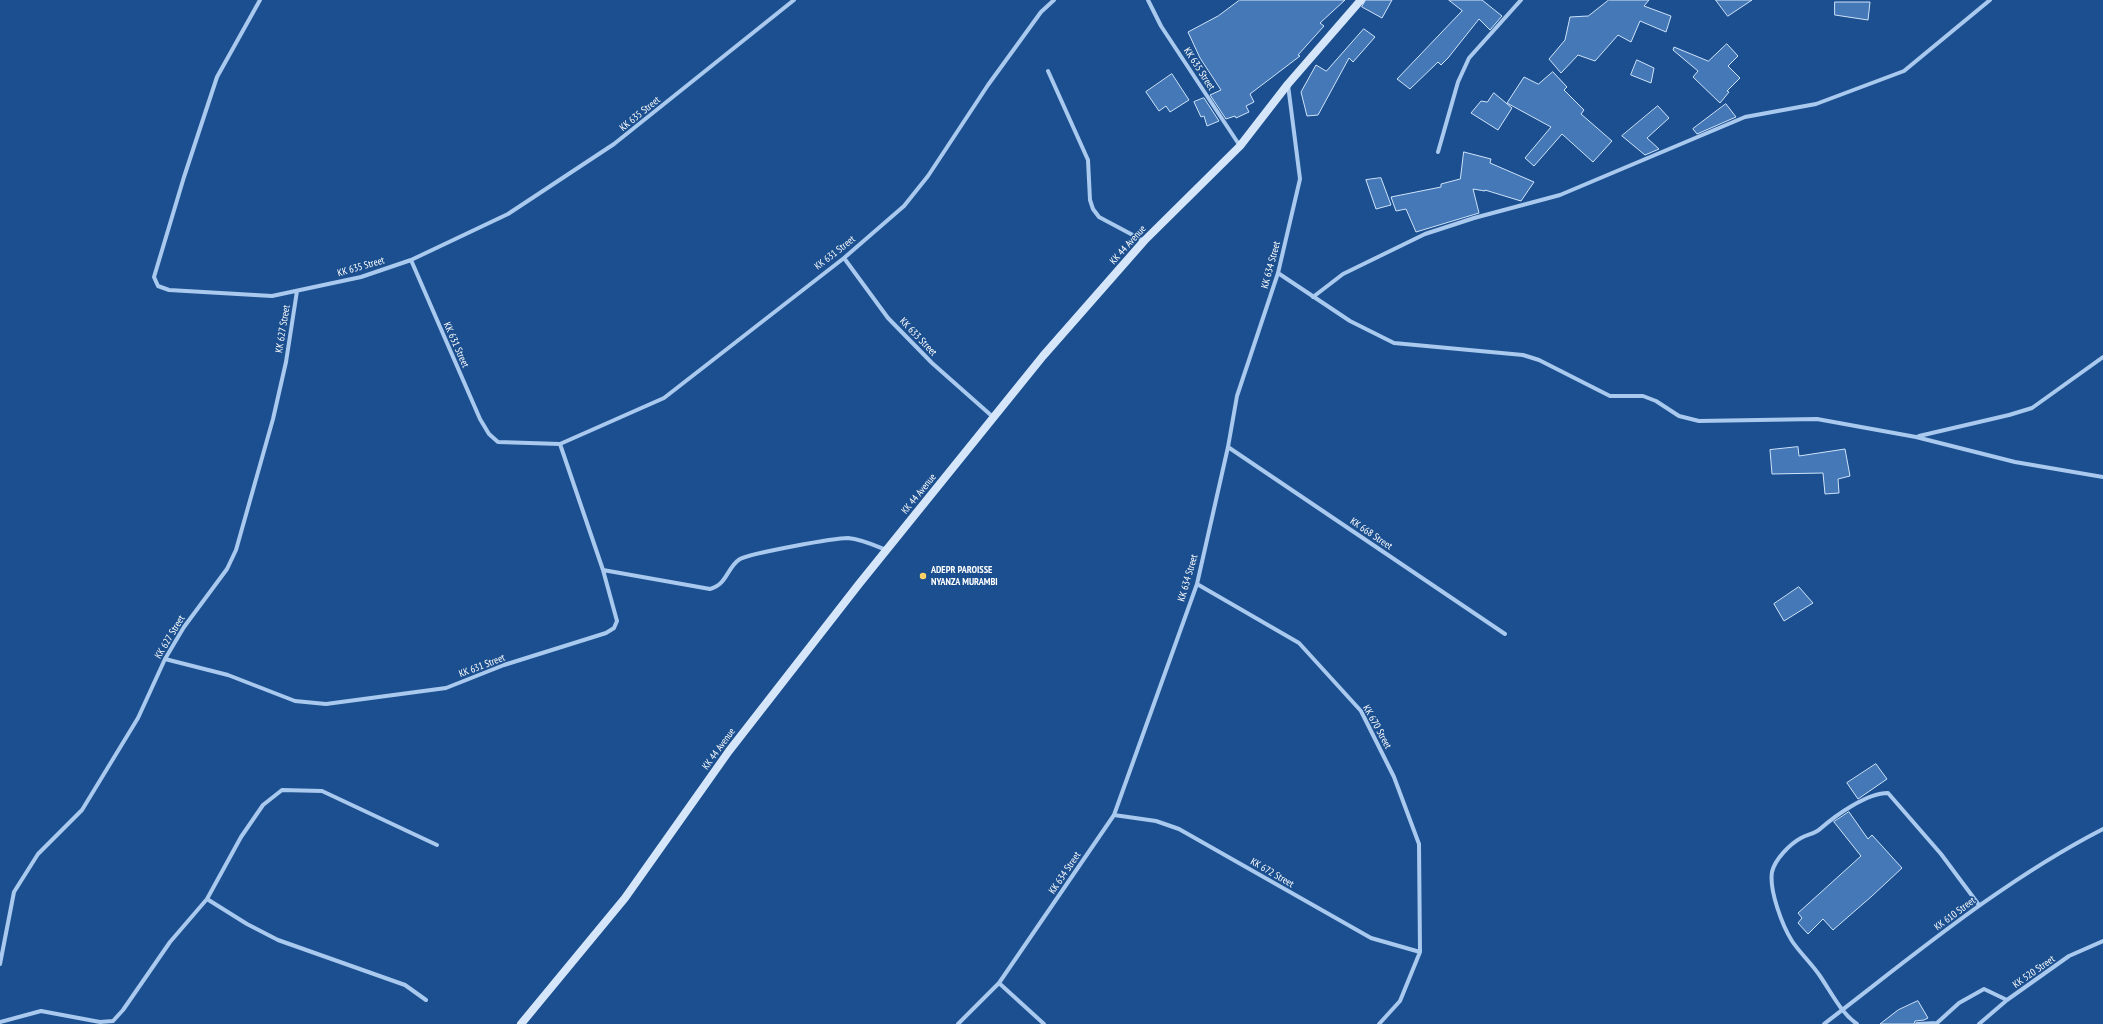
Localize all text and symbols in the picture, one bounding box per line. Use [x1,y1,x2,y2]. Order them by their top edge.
street label: KK 635 Street [1181,45,1217,93]
street label: KK 635 Street [617,94,663,134]
street label: KK 44 Avenue [1107,223,1149,267]
street label: KK 631 Street [812,233,858,273]
street label: KK 634 Street [1259,240,1283,290]
street label: KK 635 Street [336,255,386,279]
street label: KK 627 Street [273,304,293,354]
street label: KK 633 Street [897,315,939,359]
street label: KK 631 Street [441,320,471,370]
street label: KK 44 Avenue [899,471,939,517]
street label: KK 668 Street [1348,516,1394,552]
street label: KK 634 Street [1176,553,1200,603]
place label: ADEPR PAROISSE NYANZA MURAMBI [931,564,998,588]
marker: ADEPR PAROISSE NYANZA MURAMBI [918,571,928,581]
street label: KK 627 Street [152,613,188,661]
street label: KK 631 Street [457,652,507,680]
street label: KK 670 Street [1360,703,1394,751]
street label: KK 44 Avenue [700,726,738,772]
street label: KK 634 Street [1047,850,1083,896]
street label: KK 672 Street [1248,856,1296,890]
street label: KK 610 Street [1932,895,1978,933]
street label: KK 520 Street [2011,953,2057,991]

